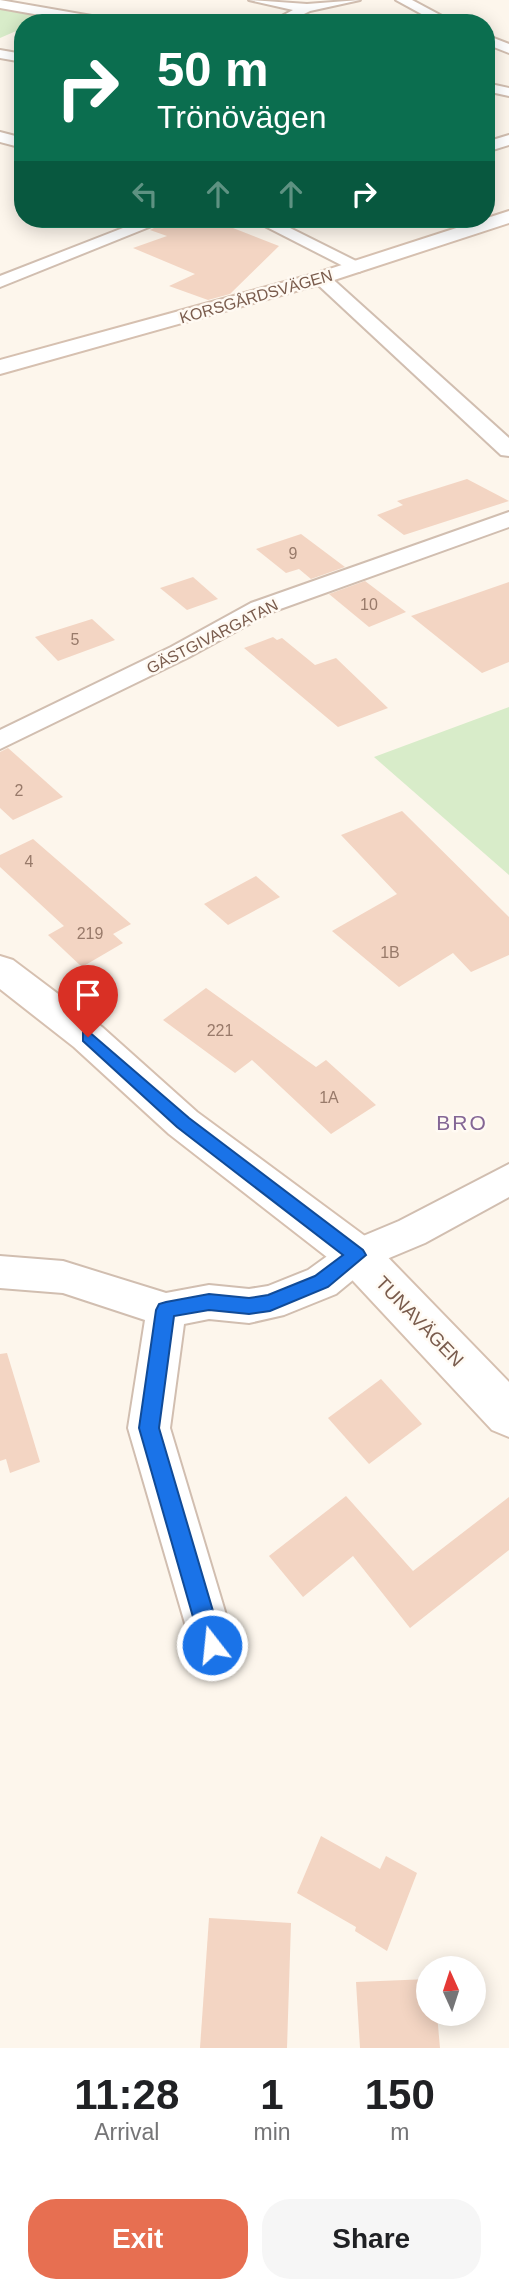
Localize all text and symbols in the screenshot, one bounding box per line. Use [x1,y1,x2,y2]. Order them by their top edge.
icon: right [42,42,133,133]
text: 50 m [157,42,269,96]
text: Trönövägen [157,99,327,135]
icon: left [126,175,164,213]
icon: ahead [199,175,237,213]
icon: ahead [272,175,310,213]
icon: right [345,175,383,213]
street label: KORSGÅRDSVÄGEN [177,266,335,326]
house number: 9 [289,545,298,562]
street label: GÄSTGIVARGATAN [144,596,281,677]
house number: 10 [360,596,378,613]
house number: 5 [71,631,80,648]
house number: 2 [15,782,24,799]
house number: 4 [25,853,34,870]
house number: 219 [77,925,103,942]
house number: 1B [380,944,400,961]
pin [58,965,118,1037]
icon: arrive [69,976,107,1014]
house number: 221 [207,1022,233,1039]
house number: 1A [319,1089,339,1106]
district label: BRO [436,1111,488,1134]
street label: TUNAVÄGEN [372,1272,468,1371]
position arrow [175,1608,249,1682]
north arrow [416,1956,486,2026]
map controls [416,1956,486,2026]
text: 11:28 [74,2071,179,2118]
text: 1 [260,2071,284,2118]
text: 150 [365,2071,435,2118]
text: Arrival [94,2119,159,2145]
text: min [253,2119,291,2145]
text: m [390,2119,409,2145]
button: Exit [28,2199,248,2279]
button: Share [262,2199,481,2279]

